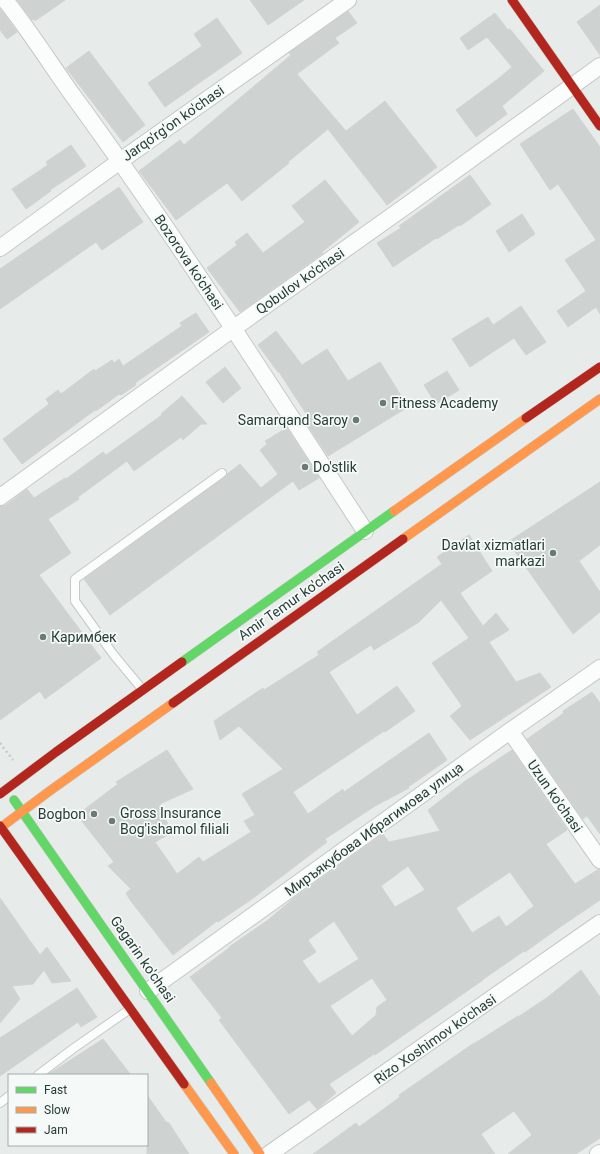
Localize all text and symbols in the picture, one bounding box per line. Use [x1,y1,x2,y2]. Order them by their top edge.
street label: Jarqo'rg'on ko'chasi [119,82,227,164]
street label: Bozorova ko'chasi [151,211,227,313]
street label: Qobulov ko'chasi [253,245,347,317]
place label: Fitness Academy [391,395,498,411]
marker: Fitness Academy [378,398,388,408]
place label: Samarqand Saroy [238,412,348,428]
marker: Samarqand Saroy [351,415,361,425]
place label: Do'stlik [313,459,358,475]
marker: Do'stlik [300,462,310,472]
place label: Davlat xizmatlari markazi [442,537,545,569]
marker: Davlat xizmatlari markazi [548,548,558,558]
street label: Amir Temur ko'chasi [235,558,347,644]
place label: Каримбек [51,629,117,645]
marker: Каримбек [38,632,48,642]
street label: Uzun ko'chasi [524,757,586,835]
street label: Миръякубова Ибрагимова улица [282,759,466,899]
place label: Gross Insurance Bog'ishamol filiali [120,805,229,837]
place label: Bogbon [38,806,86,822]
marker: Bogbon [89,809,99,819]
marker: Gross Insurance Bog'ishamol filiali [107,816,117,826]
street label: Gagarin ko'chasi [107,913,179,1005]
street label: Rizo Xoshimov ko'chasi [371,991,499,1087]
legend [8,1074,148,1146]
text: Fast [44,1083,67,1097]
text: Slow [44,1103,70,1117]
text: Jam [44,1123,68,1137]

